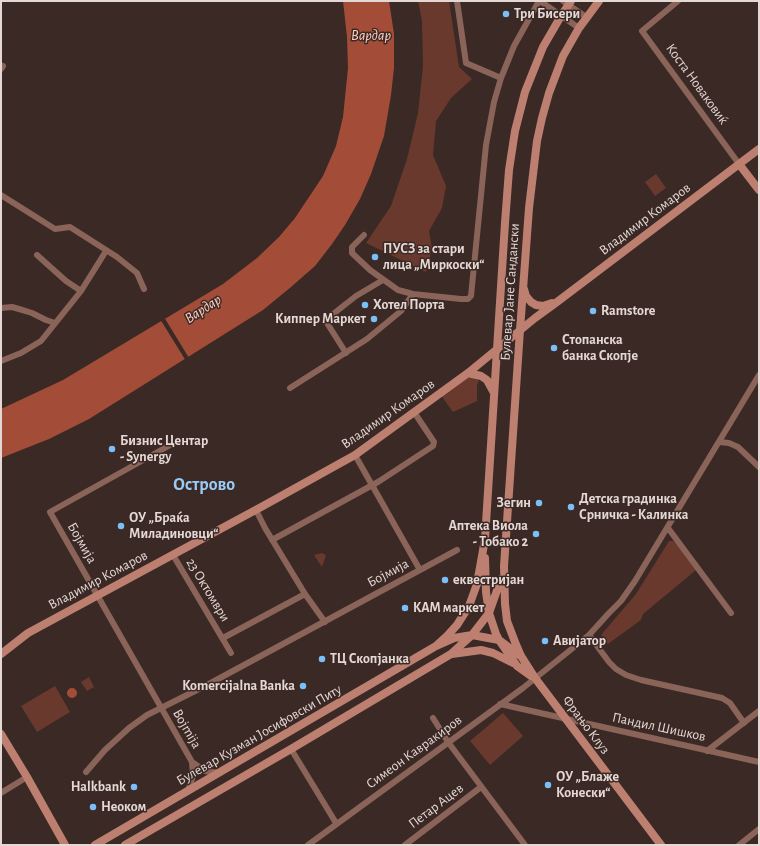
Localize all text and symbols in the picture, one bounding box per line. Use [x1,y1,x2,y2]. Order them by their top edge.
place label: Три Бисери [514,6,580,22]
marker: Три Бисери [501,9,511,19]
water label: Вардар [351,26,391,44]
street label: Коста Новаковиќ [662,40,732,128]
street label: Владимир Комаров [596,179,694,259]
street label: Булевар Јане Сандански [497,223,523,361]
place label: ПУСЗ за стари лица „Миркоски“ [383,241,484,274]
marker: ПУСЗ за стари лица „Миркоски“ [370,252,380,262]
water label: Вардар [181,291,225,327]
place label: Хотел Порта [373,297,445,313]
marker: Хотел Порта [360,300,370,310]
place label: Ramstore [601,303,655,319]
marker: Ramstore [588,306,598,316]
place label: Киппер Маркет [275,311,366,327]
marker: Киппер Маркет [369,314,379,324]
place label: Стопанска банка Скопје [562,332,638,364]
marker: Стопанска банка Скопје [549,343,559,353]
street label: Владимир Комаров [338,376,438,452]
place label: Бизнис Центар - Synergy [120,433,208,466]
marker: Бизнис Центар - Synergy [107,444,117,454]
district label: Острово [173,474,235,496]
place label: Детска градинка Срничка - Калинка [579,491,688,524]
place label: Зегин [497,495,531,511]
marker: Зегин [534,498,544,508]
marker: Детска градинка Срничка - Калинка [566,502,576,512]
place label: ОУ „Браќа Миладиновци“ [129,510,219,542]
place label: Аптека Виола - Тобако 2 [448,518,528,550]
street label: Бојмија [64,519,100,567]
marker: ОУ „Браќа Миладиновци“ [116,521,126,531]
marker: Аптека Виола - Тобако 2 [531,529,541,539]
street label: Владимир Комаров [45,547,151,613]
street label: 23 Октомври [182,555,234,625]
street label: Бојмија [364,555,412,591]
place label: еквестријан [453,572,524,588]
marker: еквестријан [440,575,450,585]
place label: KAM маркет [413,600,484,616]
marker: KAM маркет [400,603,410,613]
place label: Авијатор [553,633,606,649]
marker: Авијатор [540,636,550,646]
place label: ТЦ Скопјанка [330,651,409,667]
marker: ТЦ Скопјанка [317,654,327,664]
place label: Komercijalna Banka [182,678,295,694]
street label: Булевар Кузман Јосифовски Питу [173,681,345,789]
marker: Komercijalna Banka [298,681,308,691]
street label: Фрањо Клуз [559,692,613,758]
street label: Bojmija [169,706,205,752]
street label: Пандил Шишков [611,709,707,745]
street label: Симеон Кавракиров [363,712,465,792]
place label: ОУ „Блаже Конески“ [556,769,619,802]
place label: Halkbank [71,779,126,795]
street label: Петар Ацев [405,780,467,832]
marker: ОУ „Блаже Конески“ [543,780,553,790]
marker: Halkbank [129,782,139,792]
place label: Неоком [101,799,146,815]
marker: Неоком [88,802,98,812]

